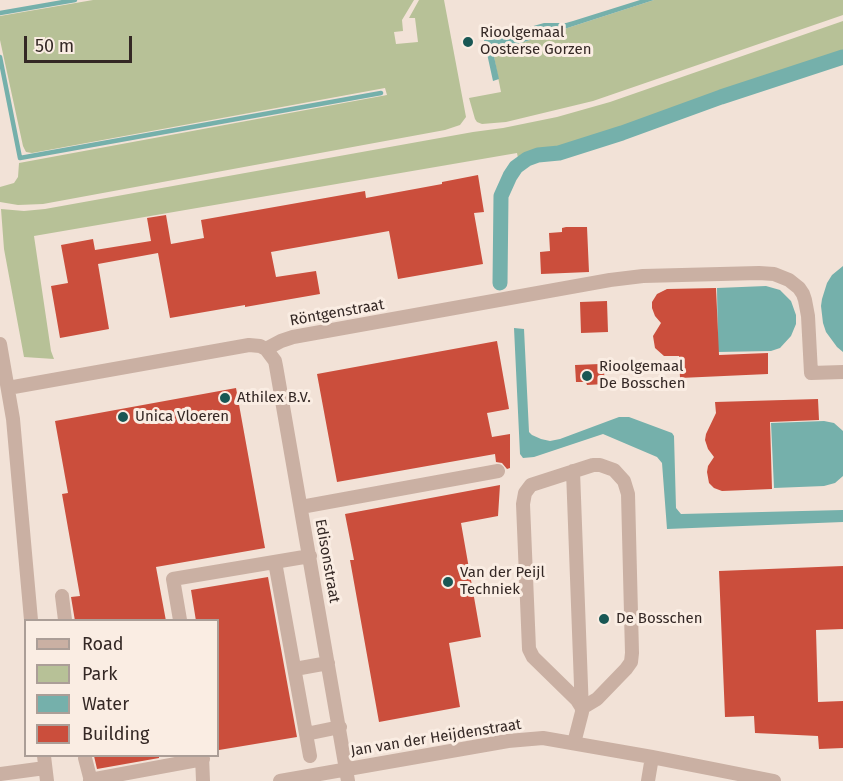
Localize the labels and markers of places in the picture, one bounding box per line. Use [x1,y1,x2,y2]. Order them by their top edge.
place label: Rioolgemaal Oosterse Gorzen [480,24,592,59]
marker: Rioolgemaal Oosterse Gorzen [461,35,475,49]
place label: Rioolgemaal De Bosschen [599,358,685,393]
marker: Rioolgemaal De Bosschen [580,369,594,383]
place label: Athilex B.V. [237,389,311,407]
marker: Athilex B.V. [218,391,232,405]
place label: Unica Vloeren [135,408,229,426]
marker: Unica Vloeren [116,410,130,424]
place label: Van der Peijl Techniek [460,564,545,599]
marker: Van der Peijl Techniek [441,575,455,589]
place label: De Bosschen [616,610,702,628]
marker: De Bosschen [597,612,611,626]

